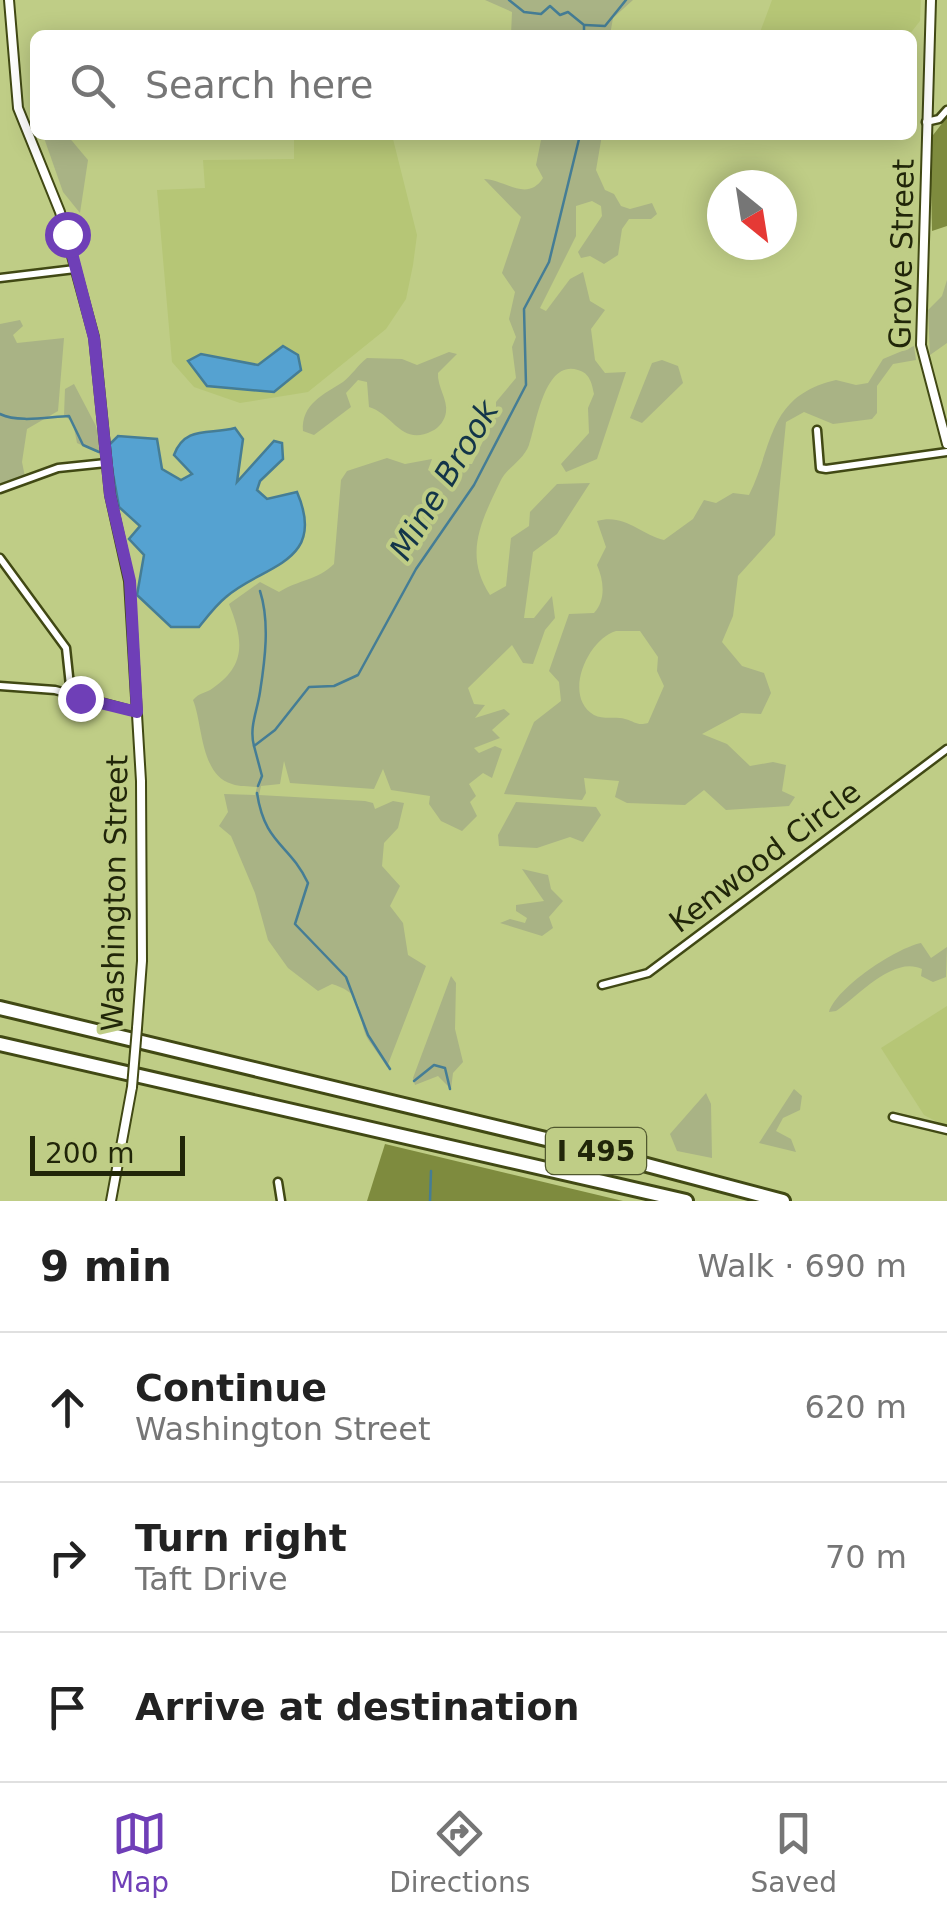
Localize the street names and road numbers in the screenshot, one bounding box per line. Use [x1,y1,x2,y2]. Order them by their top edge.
street label: Grove Street [882,158,921,349]
street label: Washington Street [95,754,134,1032]
street label: Kenwood Circle [662,774,867,940]
road number: I 495 [546,1128,646,1174]

